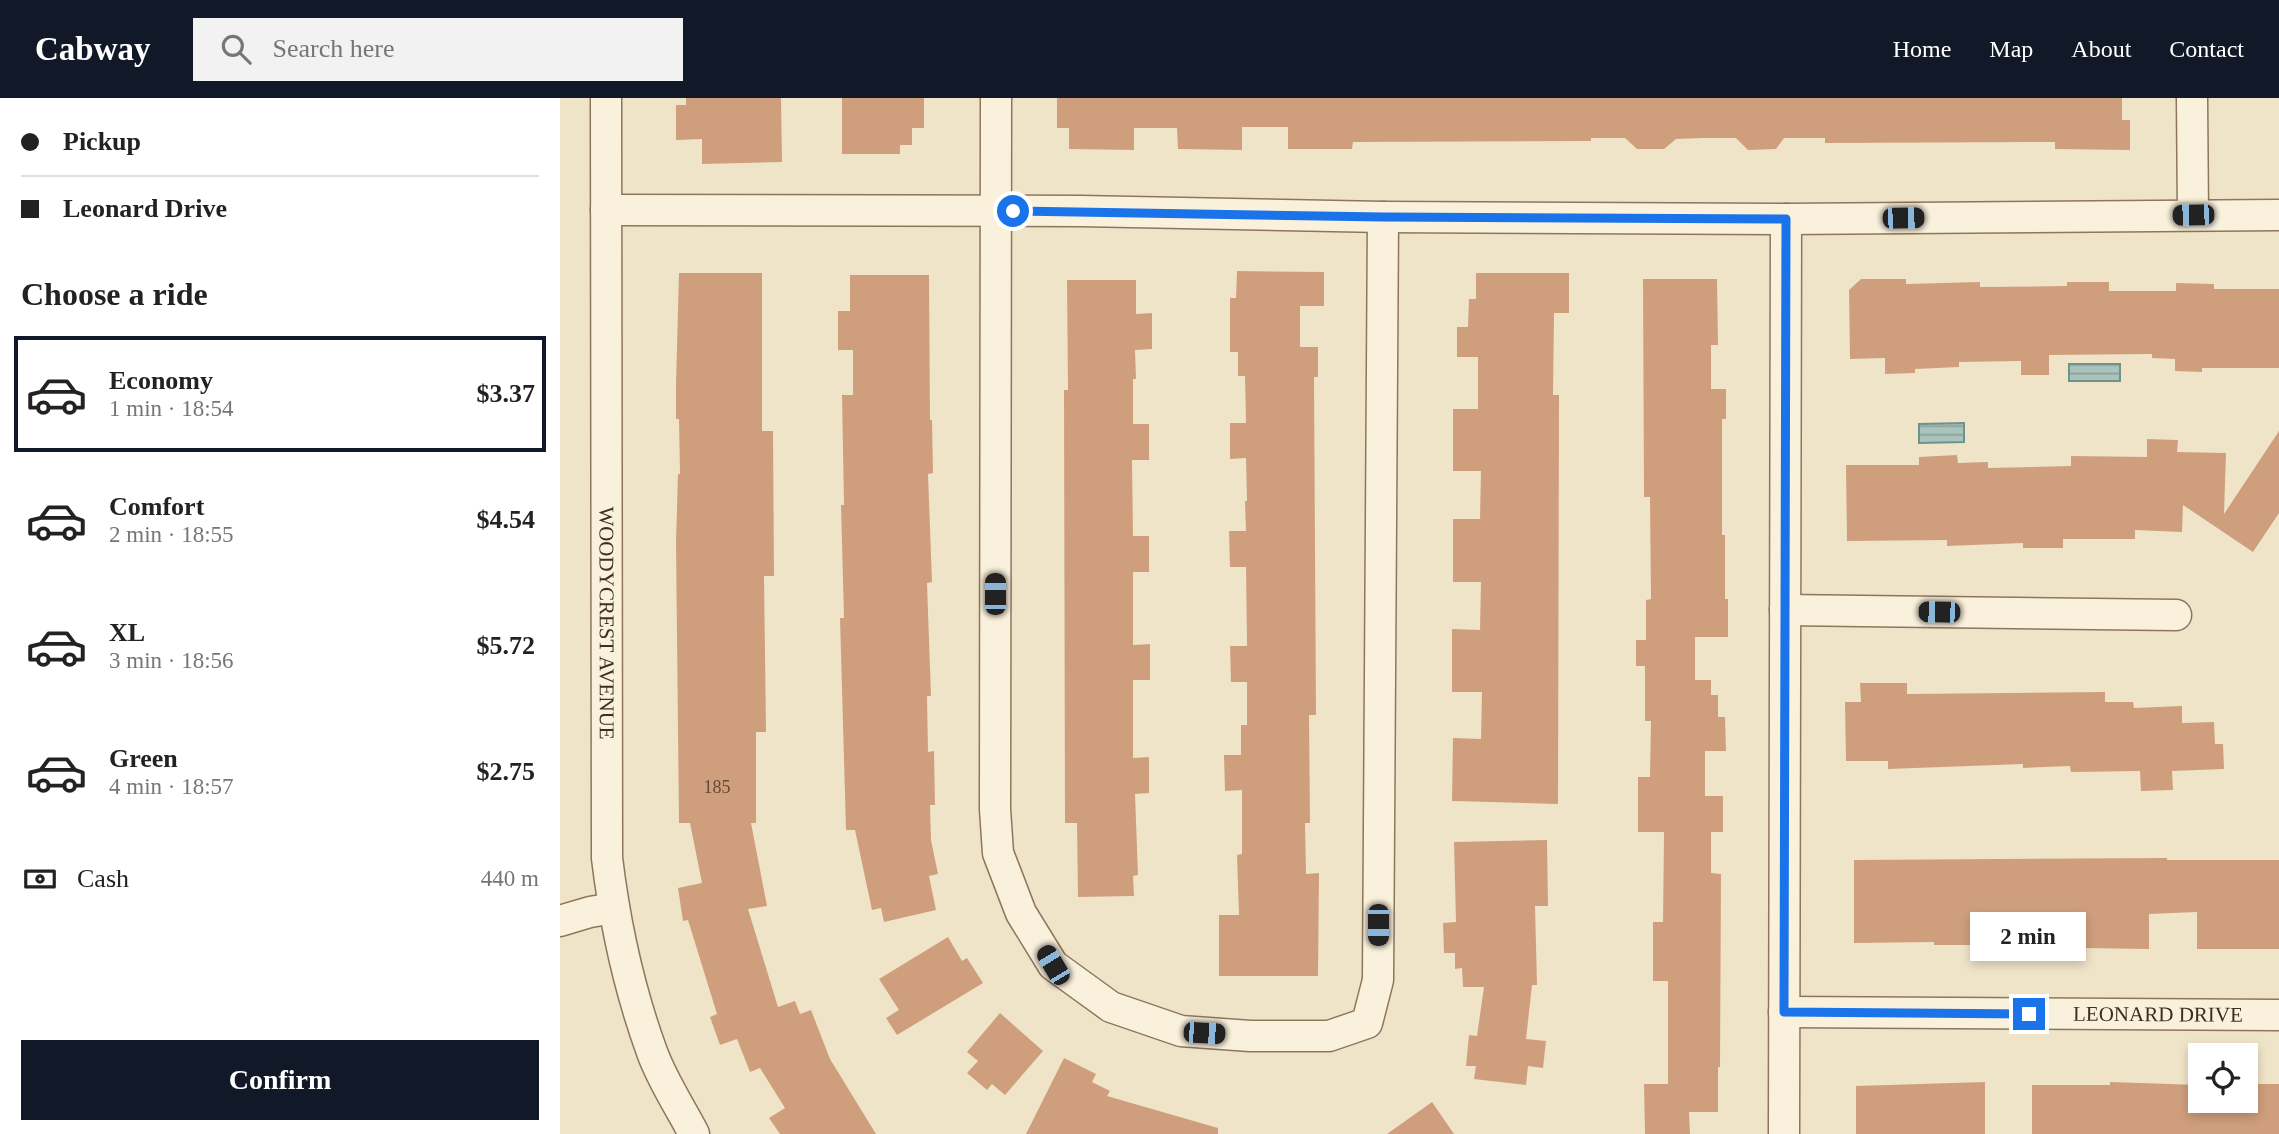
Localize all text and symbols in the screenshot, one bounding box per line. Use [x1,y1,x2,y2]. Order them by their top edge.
search box [193,18,683,81]
icon: search [217,30,255,68]
text: Cabway [35,31,151,67]
text: Search here [273,34,395,63]
text: Home [1893,36,1951,62]
text: Map [1989,36,2033,62]
text: About [2071,36,2131,62]
text: Contact [2169,36,2244,62]
text: Pickup [63,127,141,156]
text: Leonard Drive [63,194,227,223]
route start [997,195,1029,227]
car [2172,204,2215,226]
car [1882,207,1925,229]
text: Choose a ride [21,276,208,312]
icon: car [25,363,88,426]
text: Economy [109,366,213,395]
text: $3.37 [477,379,535,408]
text: 1 min · 18:54 [109,396,234,421]
icon: car [25,489,88,552]
text: Comfort [109,492,204,521]
text: $4.54 [477,505,535,534]
street label: WOODYCREST AVENUE [595,506,619,740]
text: 2 min · 18:55 [109,522,234,547]
car [985,573,1006,615]
car [1918,601,1961,623]
icon: car [25,615,88,678]
text: XL [109,618,145,647]
text: $5.72 [477,631,535,660]
text: 3 min · 18:56 [109,648,234,673]
icon: car [25,741,88,804]
text: Green [109,744,178,773]
text: $2.75 [477,757,535,786]
text: 4 min · 18:57 [109,774,234,799]
house number: 185 [704,777,731,797]
icon: cash [21,860,59,898]
text: Cash [77,864,129,893]
text: 440 m [481,866,539,891]
car [1368,904,1389,946]
callout: 2 min [1971,912,2087,962]
text: 2 min [2000,924,2056,949]
car [1034,942,1073,988]
route end [2013,998,2045,1030]
street label: LEONARD DRIVE [2073,1002,2243,1027]
car [1183,1021,1226,1045]
button: Confirm [21,1040,539,1120]
map controls [2188,1043,2258,1113]
button: locate [2188,1043,2258,1113]

